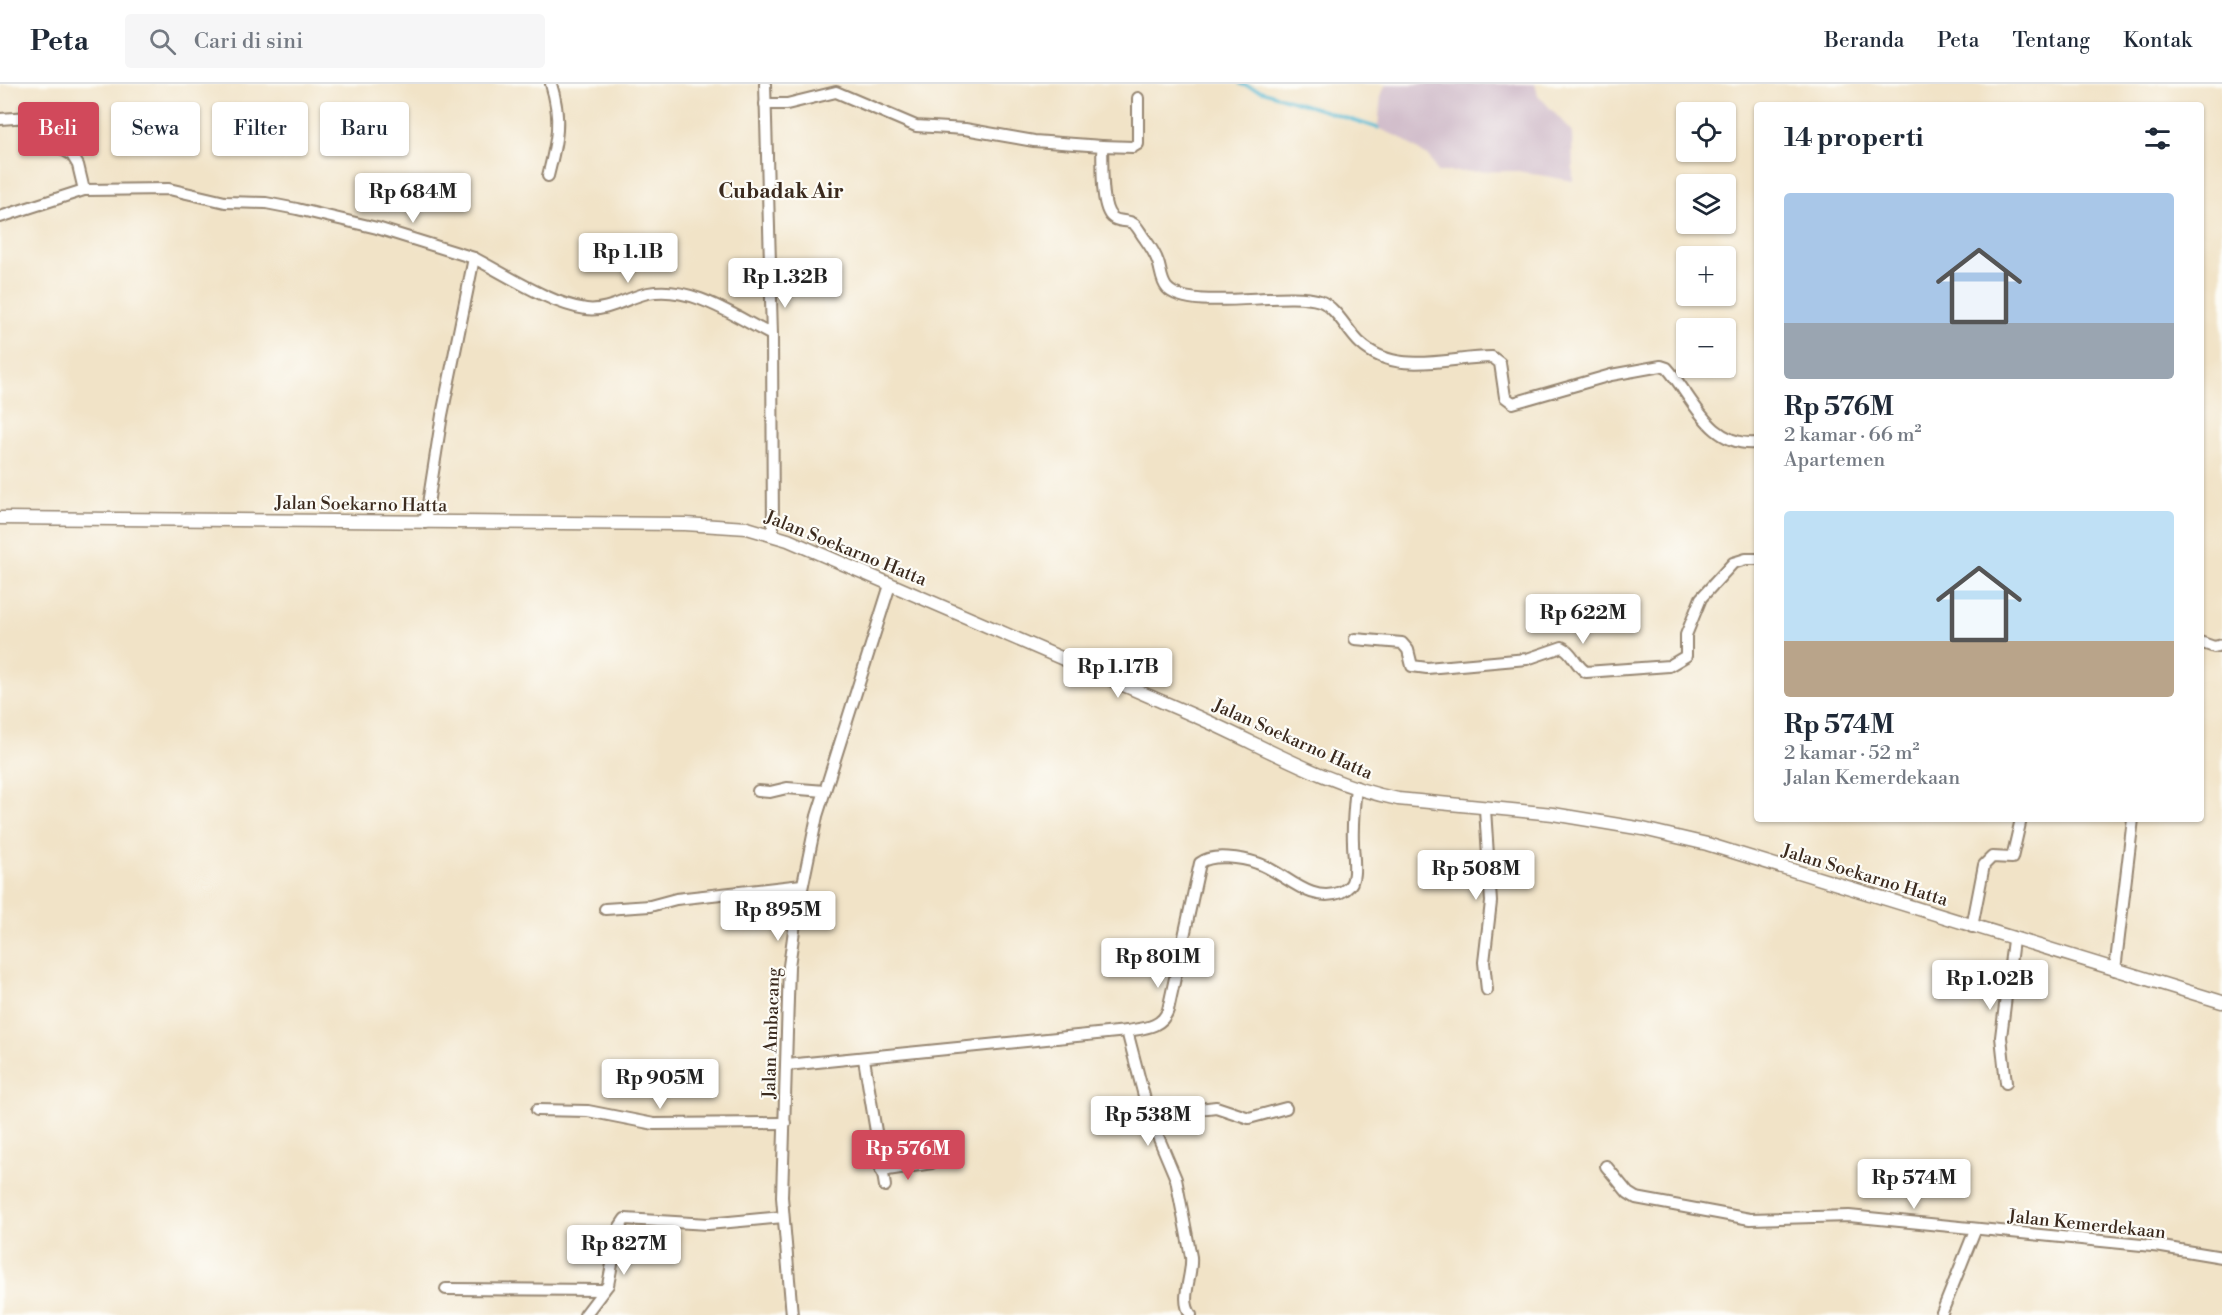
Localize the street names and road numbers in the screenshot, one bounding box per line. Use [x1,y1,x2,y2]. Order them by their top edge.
street label: Jalan Soekarno Hatta [274,491,448,518]
street label: Jalan Soekarno Hatta [761,505,931,592]
street label: Jalan Soekarno Hatta [1208,693,1377,785]
street label: Jalan Soekarno Hatta [1778,839,1952,912]
street label: Jalan Ambacang [758,966,785,1100]
street label: Jalan Kemerdekaan [2006,1205,2167,1244]

